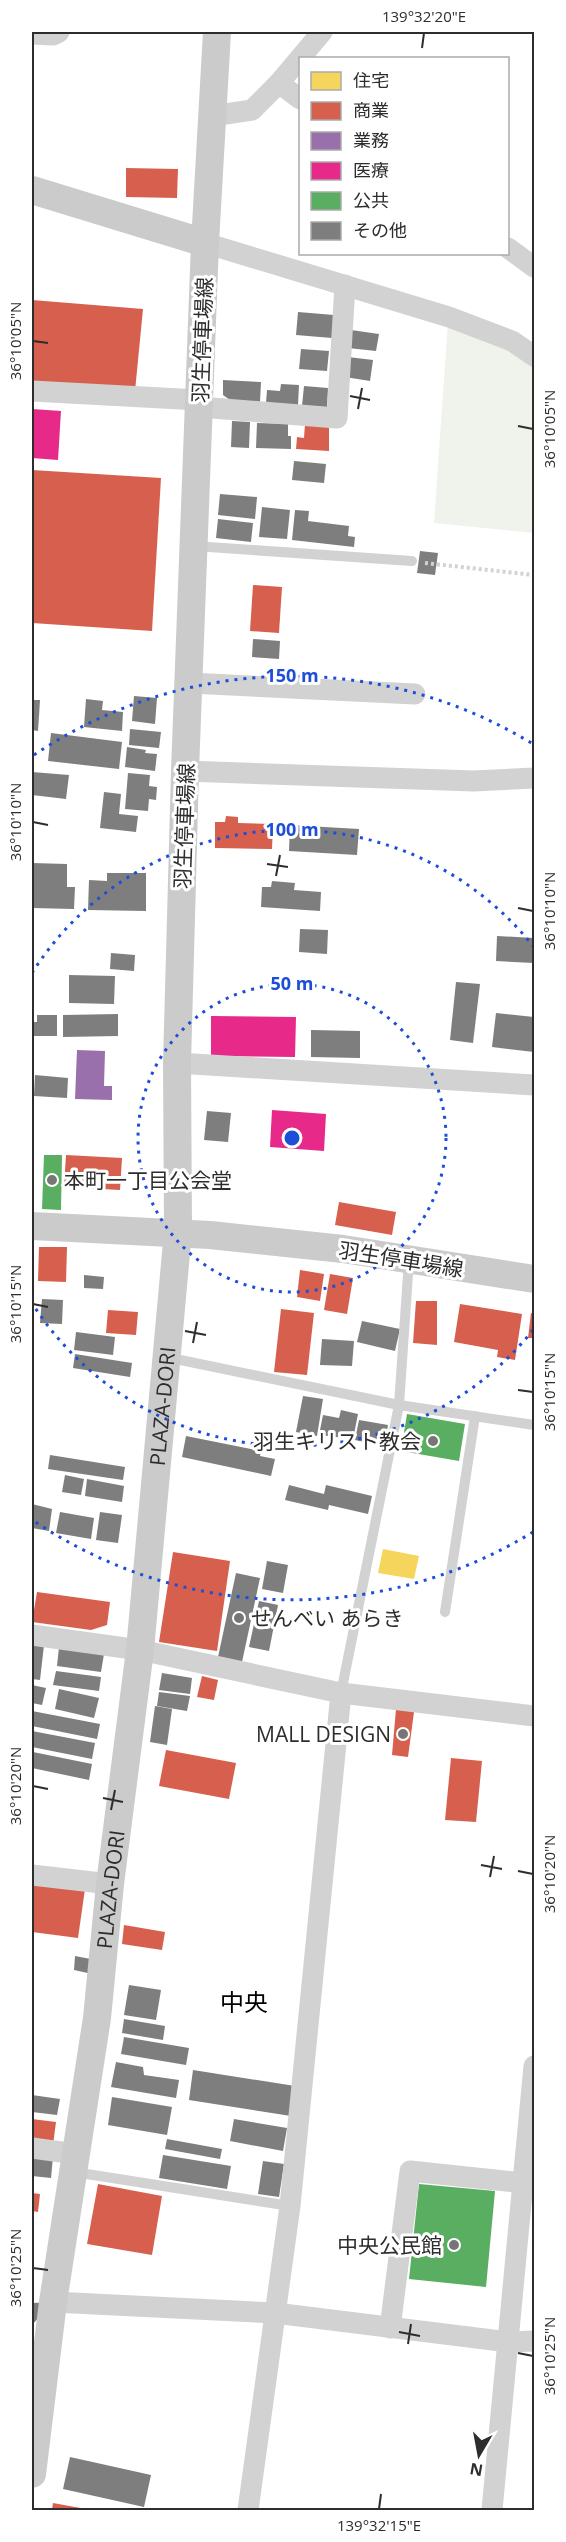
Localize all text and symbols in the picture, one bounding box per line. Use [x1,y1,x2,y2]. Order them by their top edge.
text: 139°32'20"E [382,6,466,26]
legend [299,57,509,255]
text: 住宅 [353,68,389,92]
text: 商業 [353,98,389,122]
text: 業務 [353,128,389,152]
text: 医療 [353,158,389,182]
text: 公共 [353,188,389,212]
text: その他 [353,218,407,242]
street label: 羽生停車場線 [186,277,218,403]
text: 36°10'05"N [5,302,25,380]
text: 36°10'05"N [539,390,559,468]
text: 150 m [265,663,319,687]
street label: 羽生停車場線 [168,763,200,889]
text: 36°10'10"N [5,783,25,861]
text: 100 m [265,817,319,841]
text: 36°10'10"N [539,872,559,950]
text: 50 m [271,971,313,995]
centre of rings [282,1128,302,1148]
place label: 本町一丁目公会堂 [64,1166,232,1194]
marker: 本町一丁目公会堂 [45,1173,59,1187]
street label: 羽生停車場線 [337,1235,465,1283]
text: 36°10'15"N [5,1265,25,1343]
street label: PLAZA-DORI [143,1345,181,1467]
text: 36°10'15"N [539,1353,559,1431]
place label: 羽生キリスト教会 [253,1427,421,1455]
marker: 羽生キリスト教会 [426,1434,440,1448]
place label: せんべい あらき [251,1604,403,1632]
marker: せんべい あらき [232,1611,246,1625]
place label: MALL DESIGN [256,1720,391,1748]
marker: MALL DESIGN [396,1727,410,1741]
text: 36°10'20"N [5,1747,25,1825]
street label: PLAZA-DORI [90,1828,131,1950]
text: 36°10'20"N [539,1835,559,1913]
district label: 中央 [220,1985,268,2018]
text: 36°10'25"N [5,2229,25,2307]
place label: 中央公民館 [337,2231,442,2259]
marker: 中央公民館 [447,2238,461,2252]
text: 36°10'25"N [539,2317,559,2395]
north arrow [449,2425,509,2485]
text: N [468,2458,485,2482]
text: 139°32'15"E [337,2515,421,2535]

